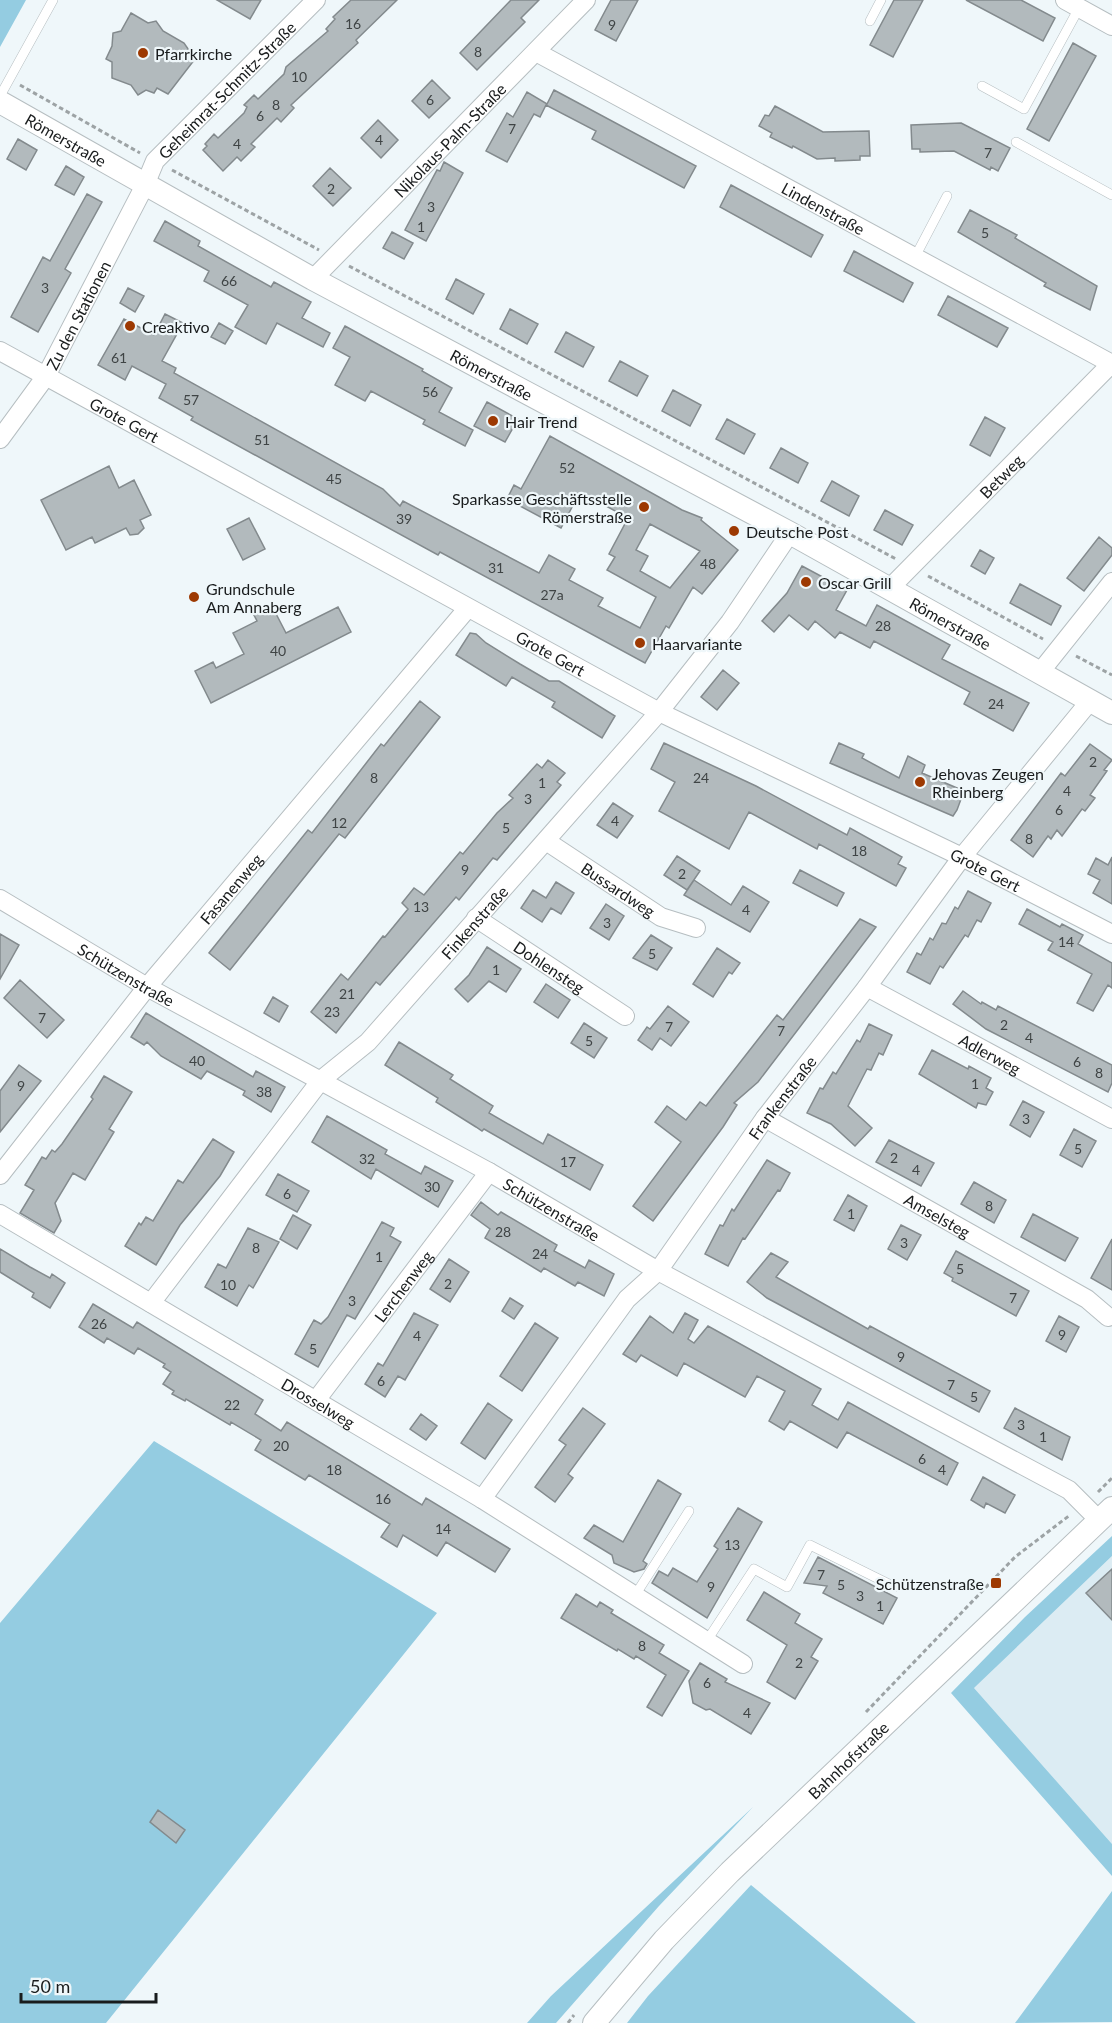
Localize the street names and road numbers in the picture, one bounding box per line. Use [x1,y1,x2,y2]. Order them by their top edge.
street label: Geheimrat-Schmitz-Straße [154,17,299,162]
street label: Nikolaus-Palm-Straße [389,79,509,201]
street label: Römerstraße [22,109,110,170]
street label: Lindenstraße [779,178,868,238]
street label: Zu den Stationen [42,257,114,372]
street label: Römerstraße [447,345,536,404]
street label: Grote Gert [87,393,163,446]
street label: Betweg [975,450,1026,502]
street label: Römerstraße [907,593,995,653]
street label: Grote Gert [513,626,589,679]
street label: Grote Gert [948,844,1024,895]
street label: Fasanenweg [195,849,266,927]
street label: Bussardweg [578,858,659,920]
street label: Finkenstraße [437,881,511,962]
street label: Dohlensteg [511,936,588,996]
street label: Schützenstraße [75,939,178,1010]
street label: Adlerweg [956,1029,1024,1078]
street label: Frankenstraße [744,1052,820,1143]
street label: Schützenstraße [500,1173,603,1244]
street label: Amselsteg [901,1189,974,1241]
street label: Lerchenweg [370,1246,436,1325]
street label: Drosselweg [278,1373,359,1431]
street label: Bahnhofstraße [804,1717,892,1802]

